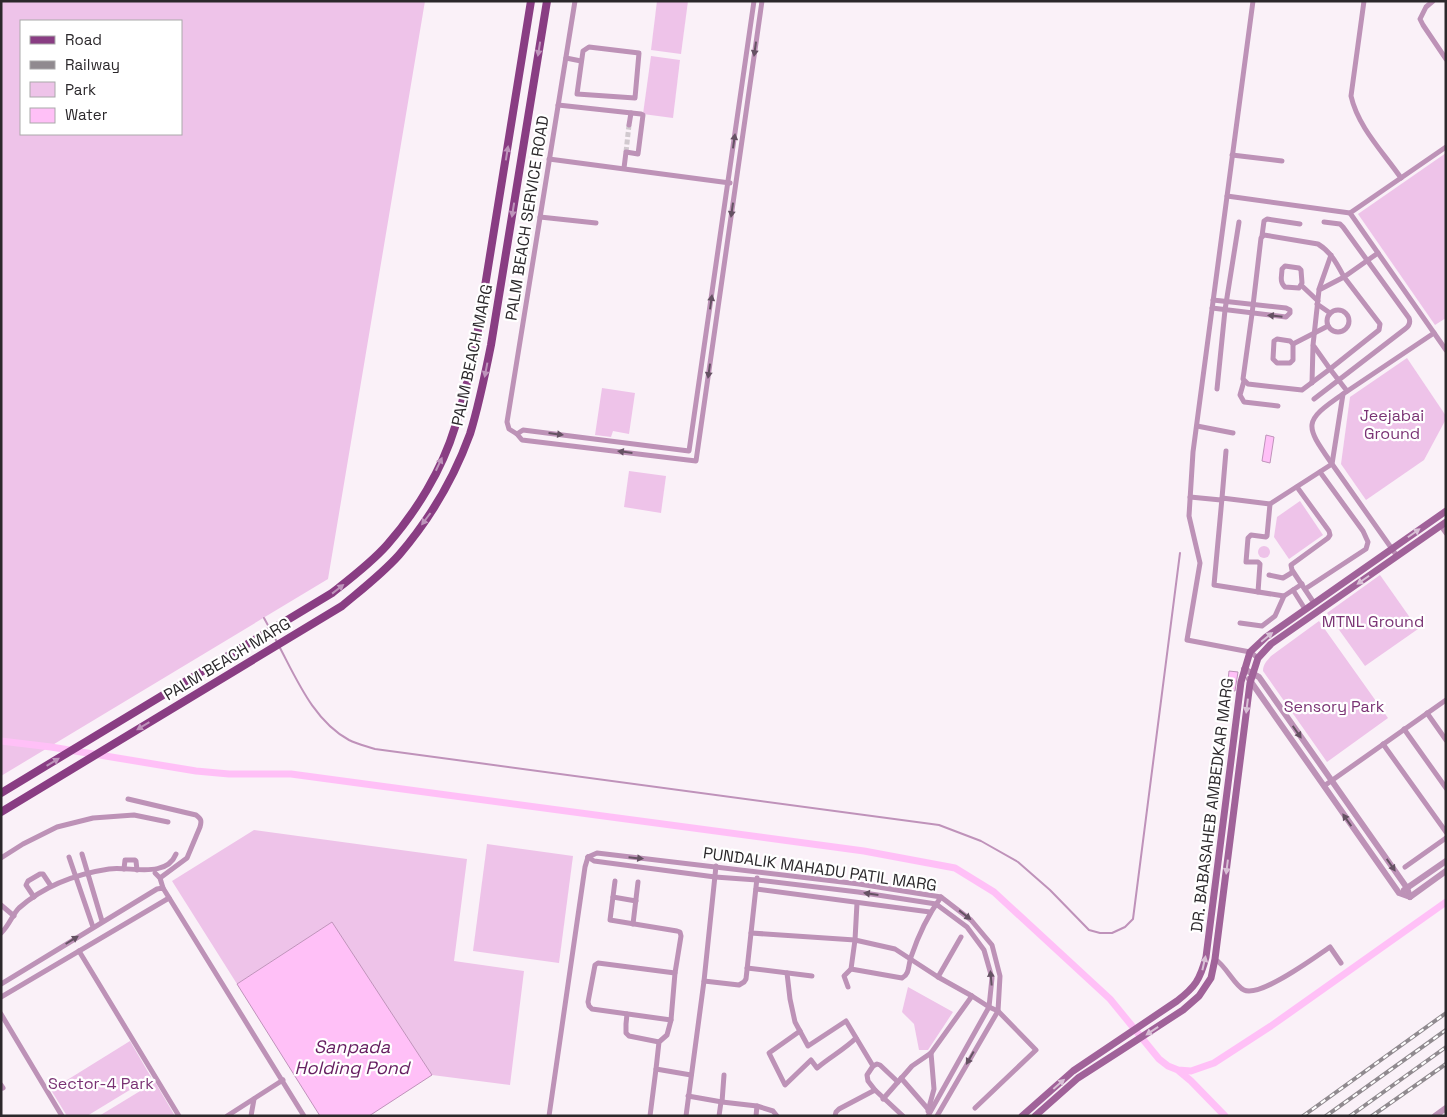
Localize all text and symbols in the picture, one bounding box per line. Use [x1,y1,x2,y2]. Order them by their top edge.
legend [20,20,182,135]
text: Road [65,30,102,49]
one-way arrow [535,42,543,58]
one-way arrow [751,42,759,58]
text: Railway [65,55,120,74]
text: Park [65,80,96,99]
text: Water [65,105,108,124]
street label: PALM BEACH SERVICE ROAD [500,114,554,322]
one-way arrow [730,132,738,148]
one-way arrow [503,144,511,160]
one-way arrow [509,202,517,218]
one-way arrow [727,203,735,219]
street label: PALM BEACH MARG [447,282,497,428]
one-way arrow [707,293,715,309]
one-way arrow [1267,312,1283,320]
one-way arrow [482,362,490,377]
one-way arrow [705,364,713,380]
park label: Jeejabai Ground [1360,405,1424,444]
one-way arrow [549,431,565,439]
one-way arrow [616,448,632,456]
one-way arrow [436,457,444,471]
one-way arrow [420,512,431,525]
one-way arrow [1407,528,1421,538]
one-way arrow [1356,575,1370,585]
one-way arrow [331,583,344,594]
park label: MTNL Ground [1322,611,1424,632]
street label: PALM BEACH MARG [160,613,294,705]
one-way arrow [1260,631,1273,642]
street label: DR. BABASAHEB AMBEDKAR MARG [1186,677,1238,933]
park label: Sensory Park [1284,696,1385,717]
one-way arrow [1243,698,1251,714]
one-way arrow [137,721,150,730]
one-way arrow [1292,725,1302,739]
one-way arrow [47,757,60,766]
one-way arrow [1342,813,1352,826]
street label: PUNDALIK MAHADU PATIL MARG [702,842,938,896]
one-way arrow [628,854,644,862]
one-way arrow [1386,858,1396,871]
one-way arrow [1223,859,1231,875]
one-way arrow [863,890,879,898]
one-way arrow [958,910,972,920]
one-way arrow [66,935,79,945]
one-way arrow [1200,955,1208,970]
one-way arrow [986,970,994,986]
one-way arrow [1145,1026,1158,1035]
water label: Sanpada Holding Pond [295,1035,412,1079]
one-way arrow [966,1051,974,1066]
park label: Sector-4 Park [48,1073,154,1094]
one-way arrow [1052,1078,1065,1089]

